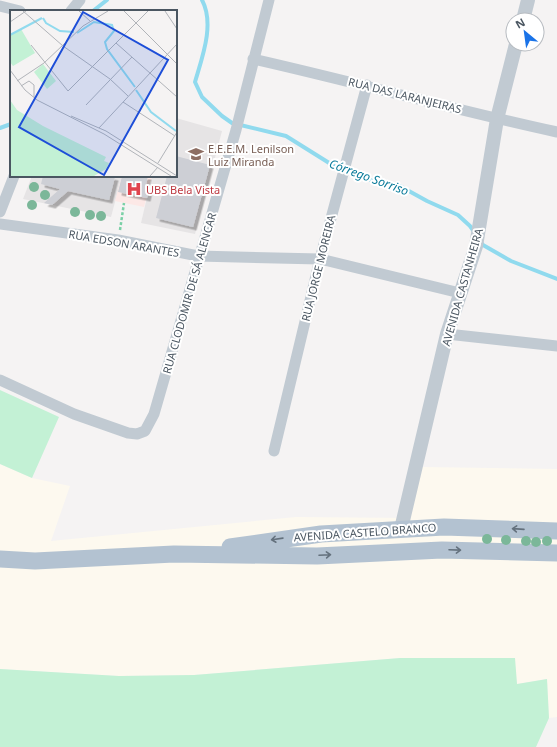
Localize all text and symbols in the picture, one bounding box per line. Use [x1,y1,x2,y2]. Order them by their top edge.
inset map [10,10,177,177]
north arrow [505,12,545,52]
text: N [512,14,527,32]
street label: RUA DAS LARANJEIRAS [347,74,463,116]
place label: E.E.E.M. Lenilson Luiz Miranda [208,141,294,169]
school or university icon: E.E.E.M. Lenilson Luiz Miranda [187,145,205,163]
water label: Córrego Sorriso [327,155,411,199]
hospital icon: UBS Bela Vista [125,180,143,198]
place label: UBS Bela Vista [146,182,220,197]
street label: RUA CLODOMIR DE SÁ ALENCAR [159,211,219,375]
street label: RUA JORGE MOREIRA [298,212,339,323]
street label: RUA EDSON ARANTES [67,226,181,260]
street label: AVENIDA CASTANHEIRA [438,226,486,348]
street label: AVENIDA CASTELO BRANCO [293,520,437,544]
one-way arrow [512,525,525,532]
one-way arrow [271,535,284,543]
one-way arrow [448,546,461,554]
one-way arrow [318,552,331,559]

